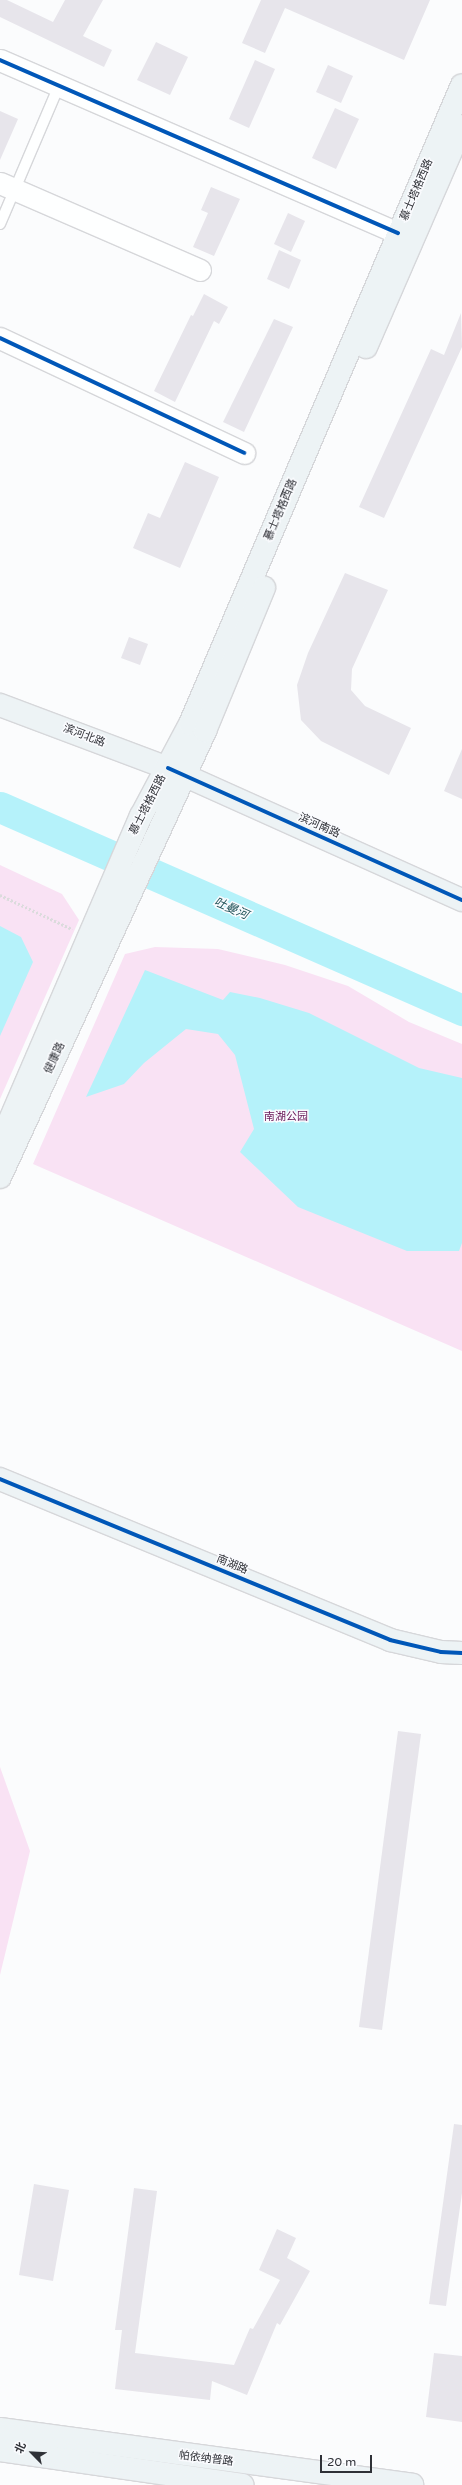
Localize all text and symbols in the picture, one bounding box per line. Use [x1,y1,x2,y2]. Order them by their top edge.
street label: 慕士塔格西路 [398,157,436,223]
street label: 慕士塔格西路 [262,477,300,543]
street label: 滨河北路 [61,722,107,750]
street label: 慕士塔格西路 [127,773,169,837]
street label: 滨河南路 [296,811,342,841]
water label: 吐曼河 [212,895,250,923]
street label: 健康路 [42,1040,68,1076]
park label: 南湖公园 [264,1110,308,1124]
street label: 南湖路 [214,1553,250,1577]
north arrow [12,2433,52,2473]
text: 北 [12,2440,29,2456]
scale bar [322,2447,374,2473]
street label: 帕依纳普路 [178,2449,234,2469]
text: 20 m [327,2455,356,2469]

